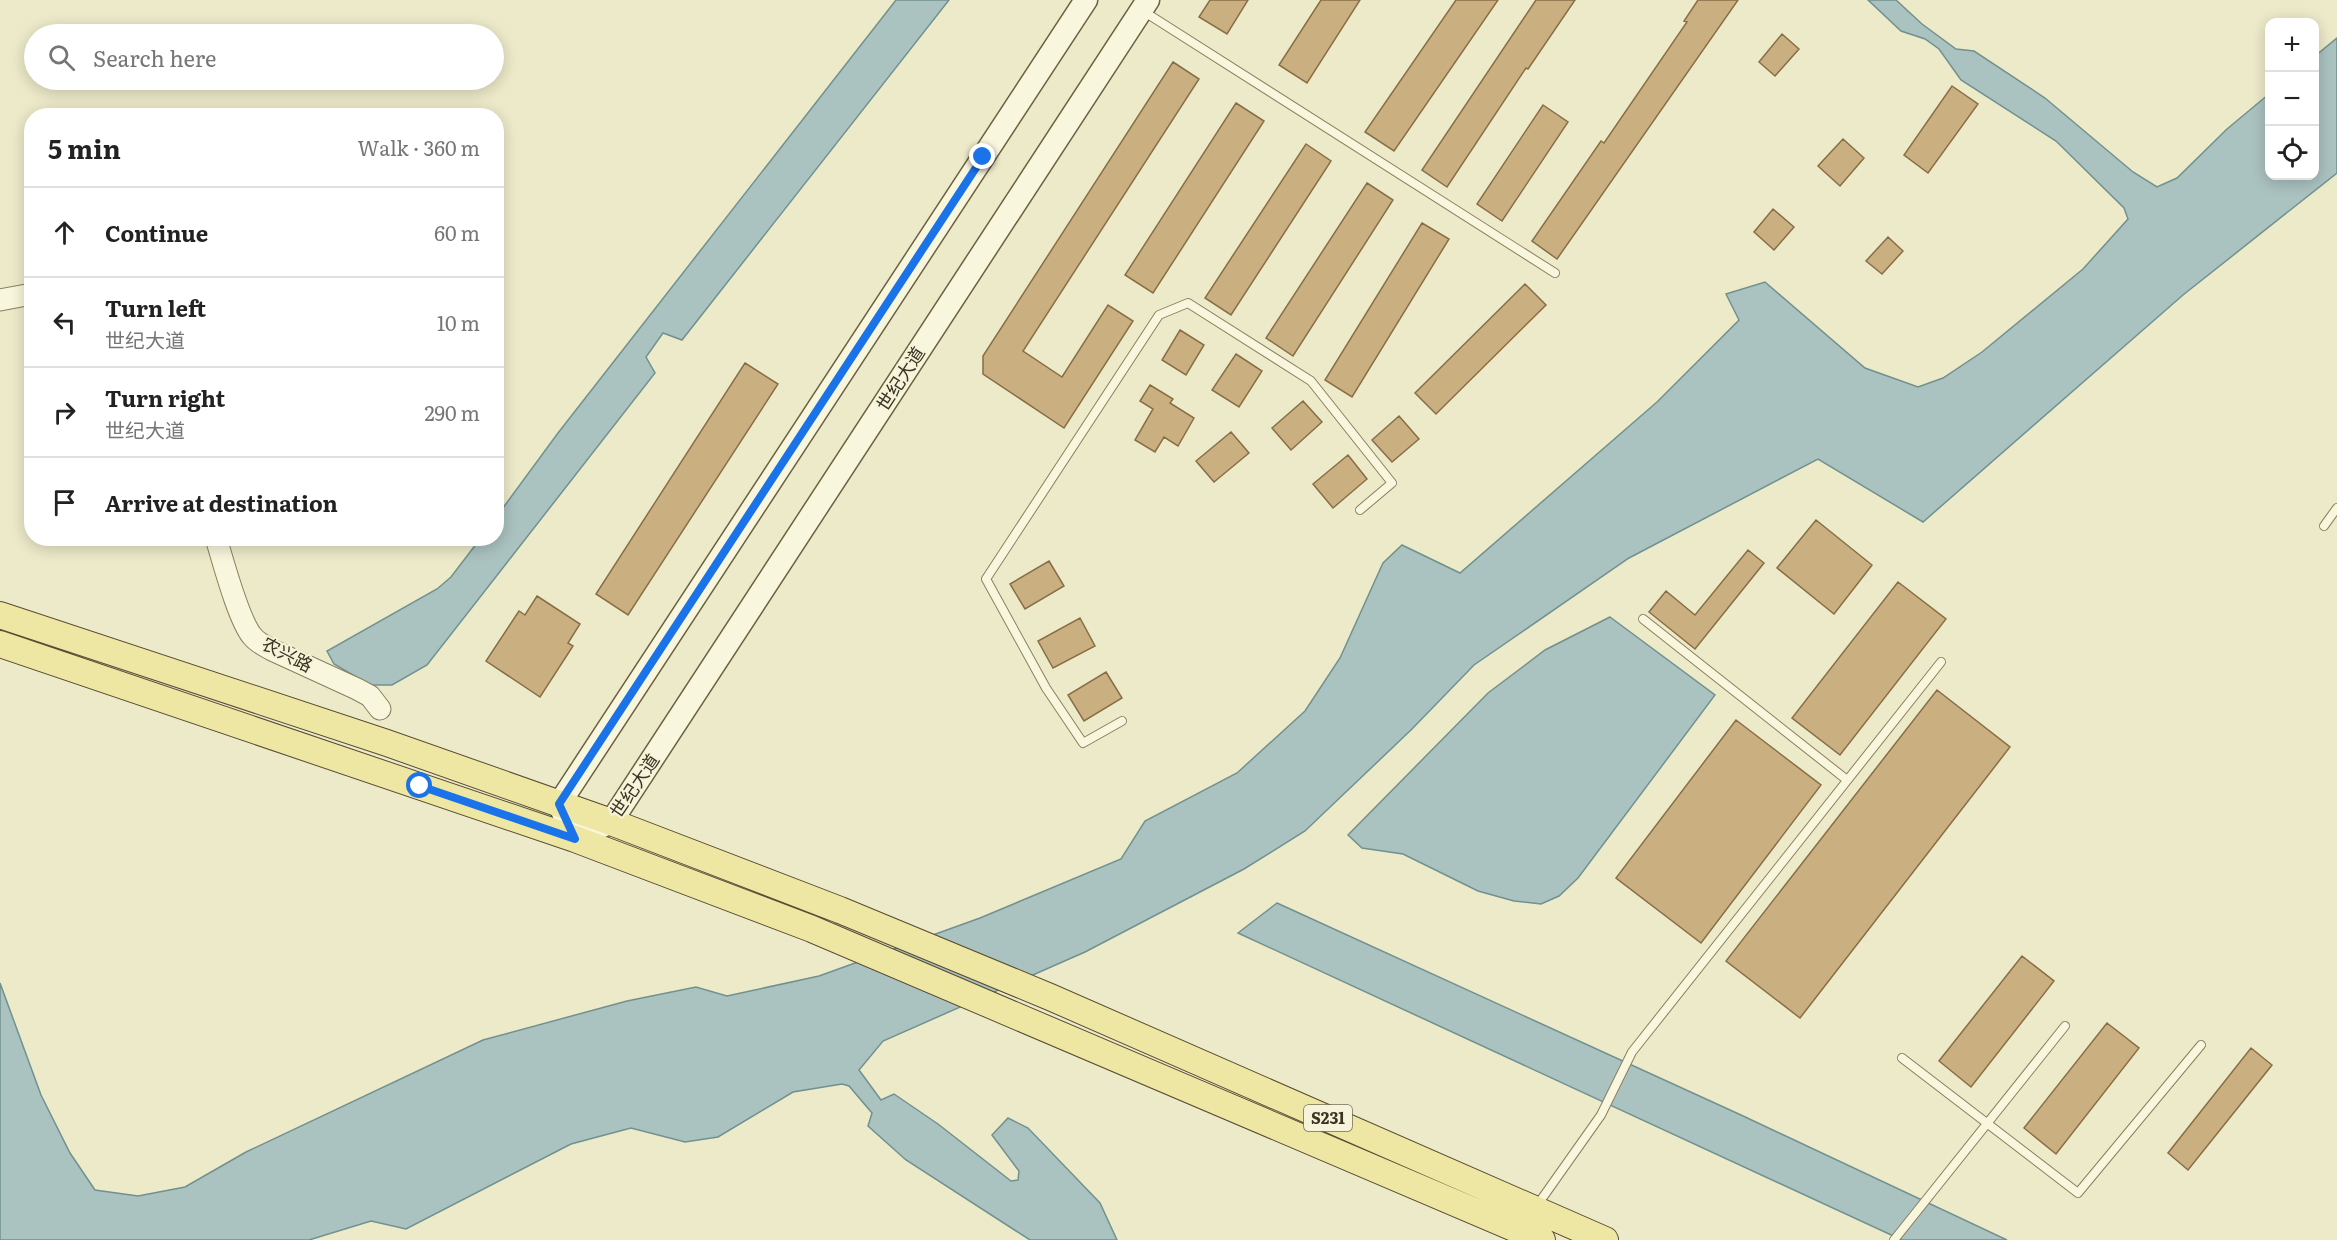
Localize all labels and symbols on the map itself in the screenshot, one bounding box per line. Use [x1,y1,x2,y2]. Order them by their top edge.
route end [969,143,995,169]
street label: 世纪大道 [869,341,931,416]
street label: 农兴路 [257,629,318,678]
street label: 世纪大道 [602,748,665,823]
route start [406,772,432,798]
road number: S231 [1304,1105,1352,1131]

